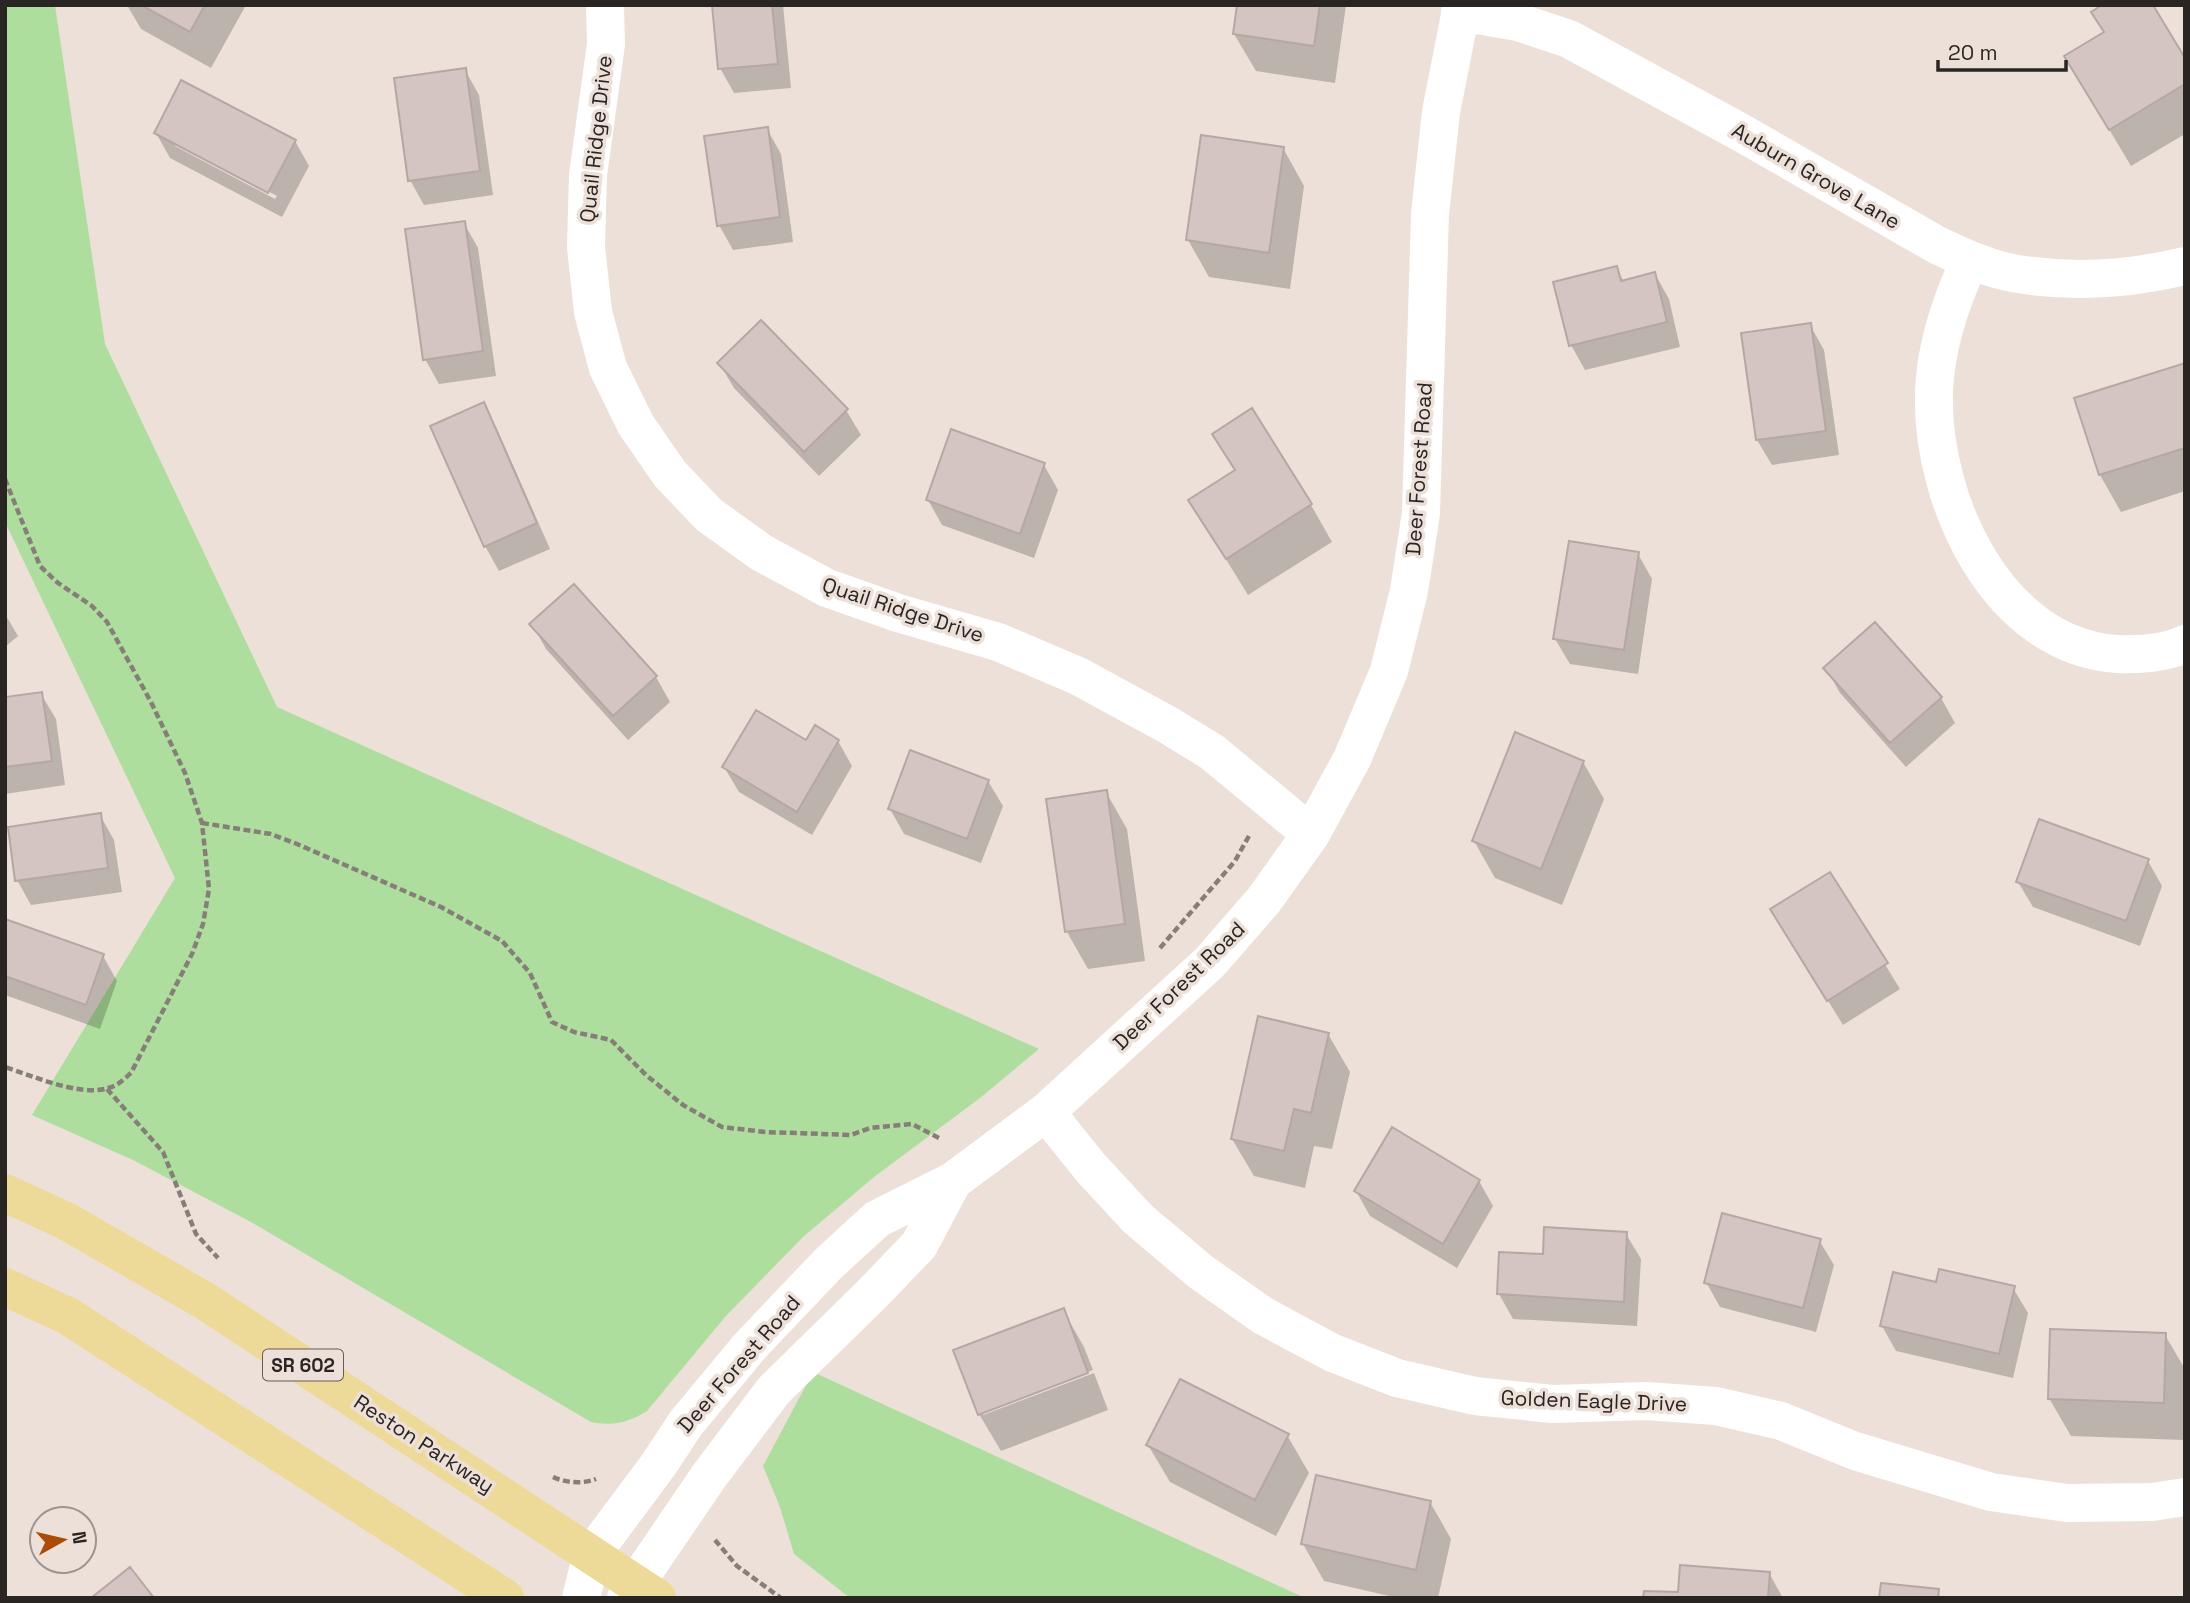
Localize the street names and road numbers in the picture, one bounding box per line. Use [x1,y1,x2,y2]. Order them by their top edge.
street label: Quail Ridge Drive [573,54,618,224]
street label: Auburn Grove Lane [1727,116,1905,235]
street label: Deer Forest Road [1399,381,1438,557]
street label: Quail Ridge Drive [819,571,987,648]
street label: Deer Forest Road [1107,916,1251,1056]
street label: Deer Forest Road [671,1289,806,1438]
road number: SR 602 [263,1350,343,1380]
street label: Golden Eagle Drive [1500,1384,1688,1417]
street label: Reston Parkway [349,1388,500,1499]

